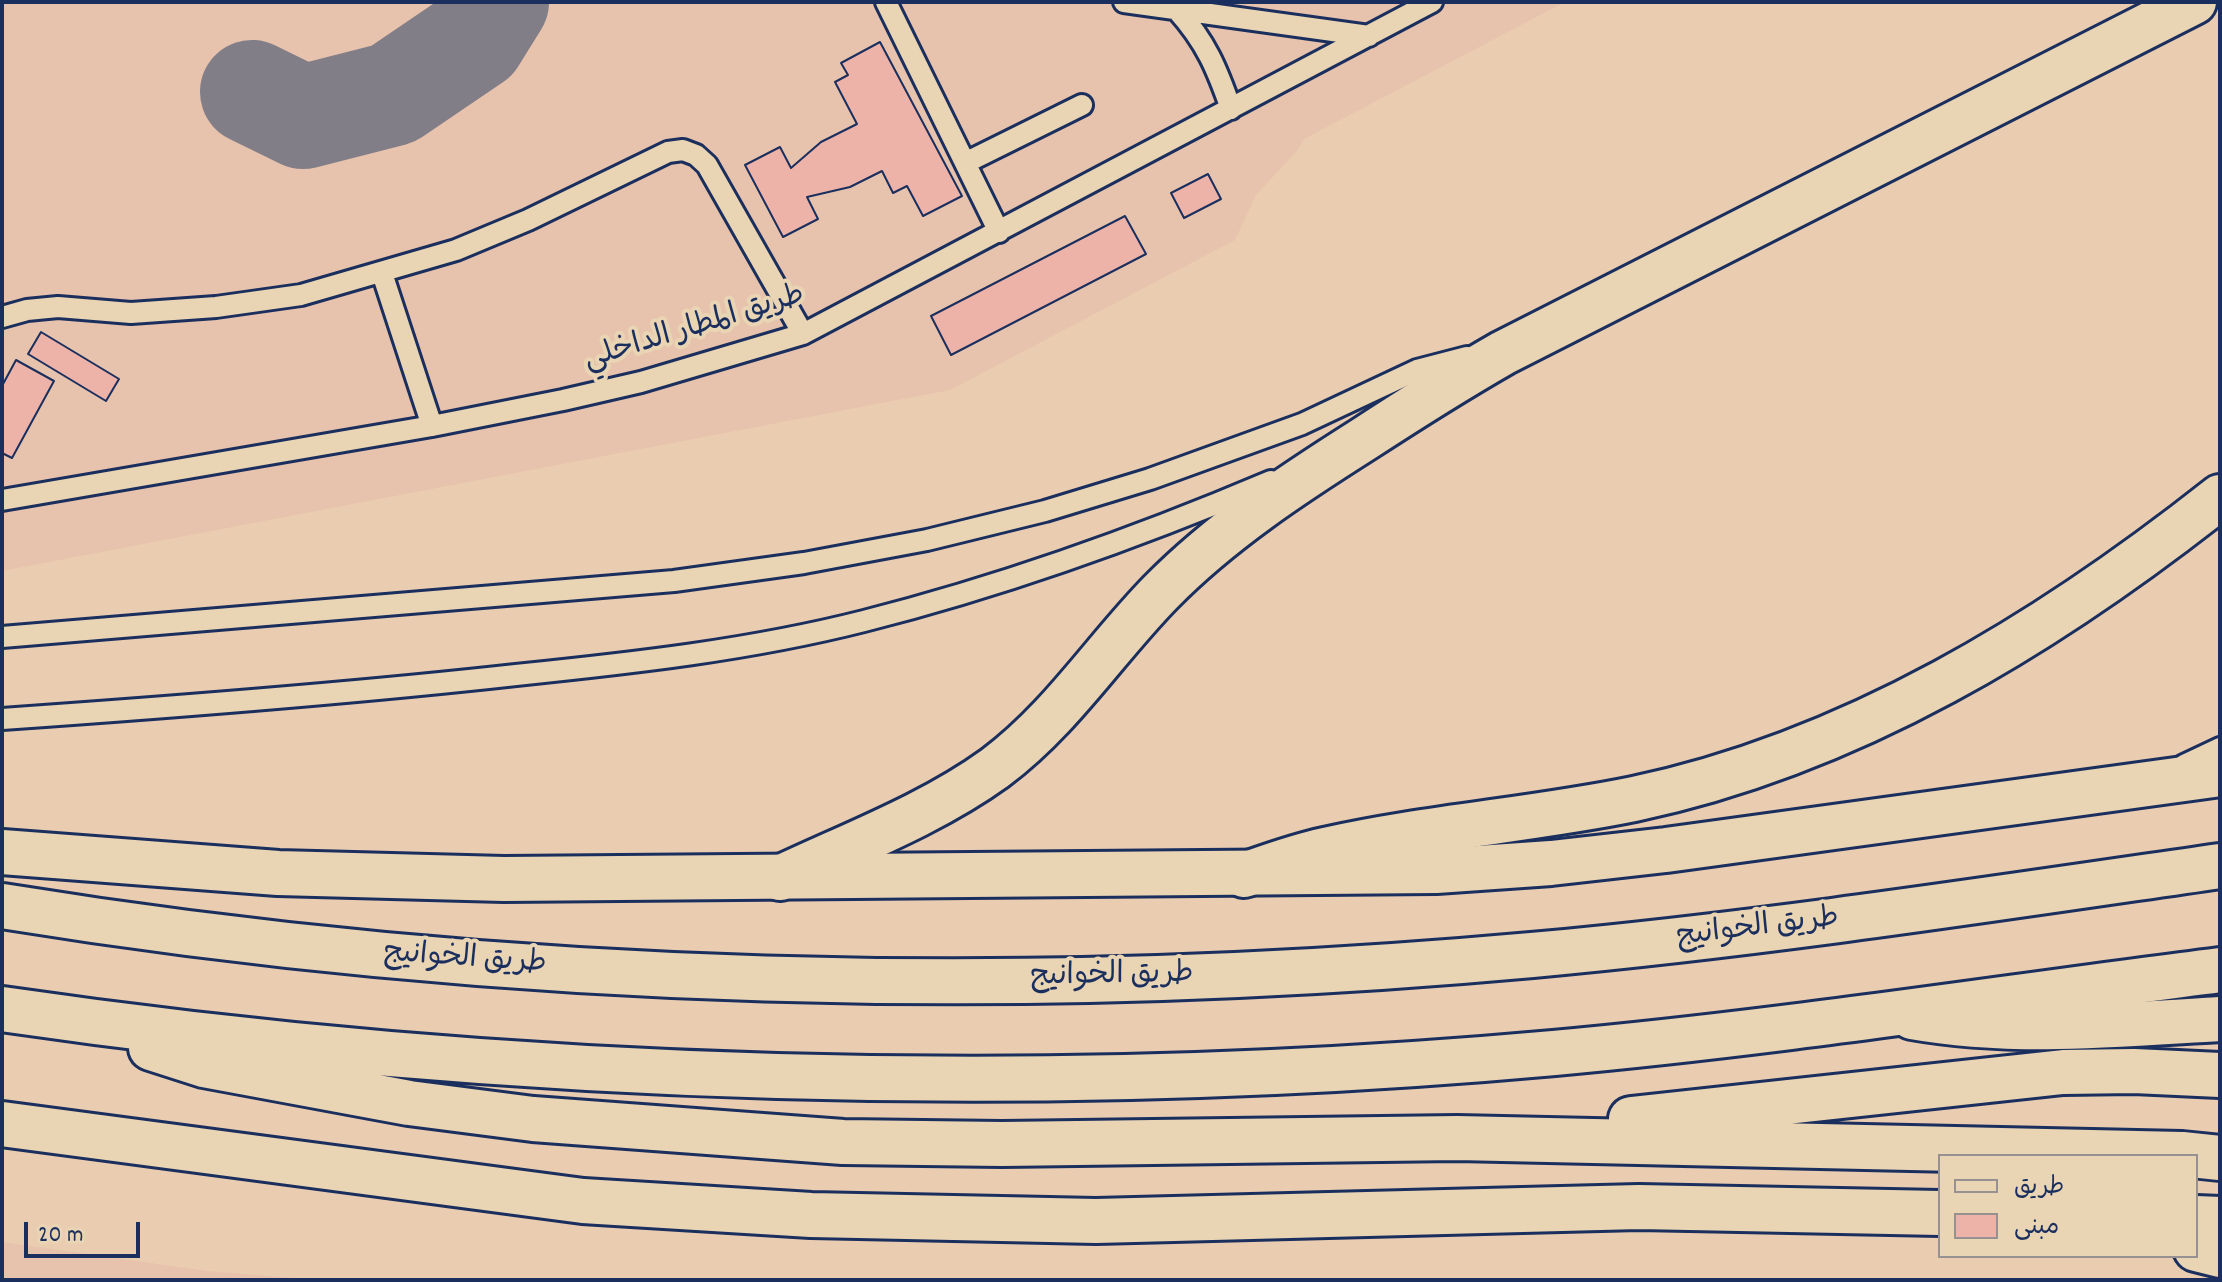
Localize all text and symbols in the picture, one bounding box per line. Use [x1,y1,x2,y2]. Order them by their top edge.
street label: طريق المطار الداخلي [580,279,810,381]
street label: طريق الخوانيج [1675,902,1841,958]
street label: طريق الخوانيج [382,937,548,985]
street label: طريق الخوانيج [1030,959,1194,997]
legend [1938,1154,2198,1258]
text: طريق [2014,1171,2064,1205]
scale bar [28,1206,144,1256]
text: مبنى [2014,1211,2059,1245]
text: 20 m [38,1219,84,1253]

